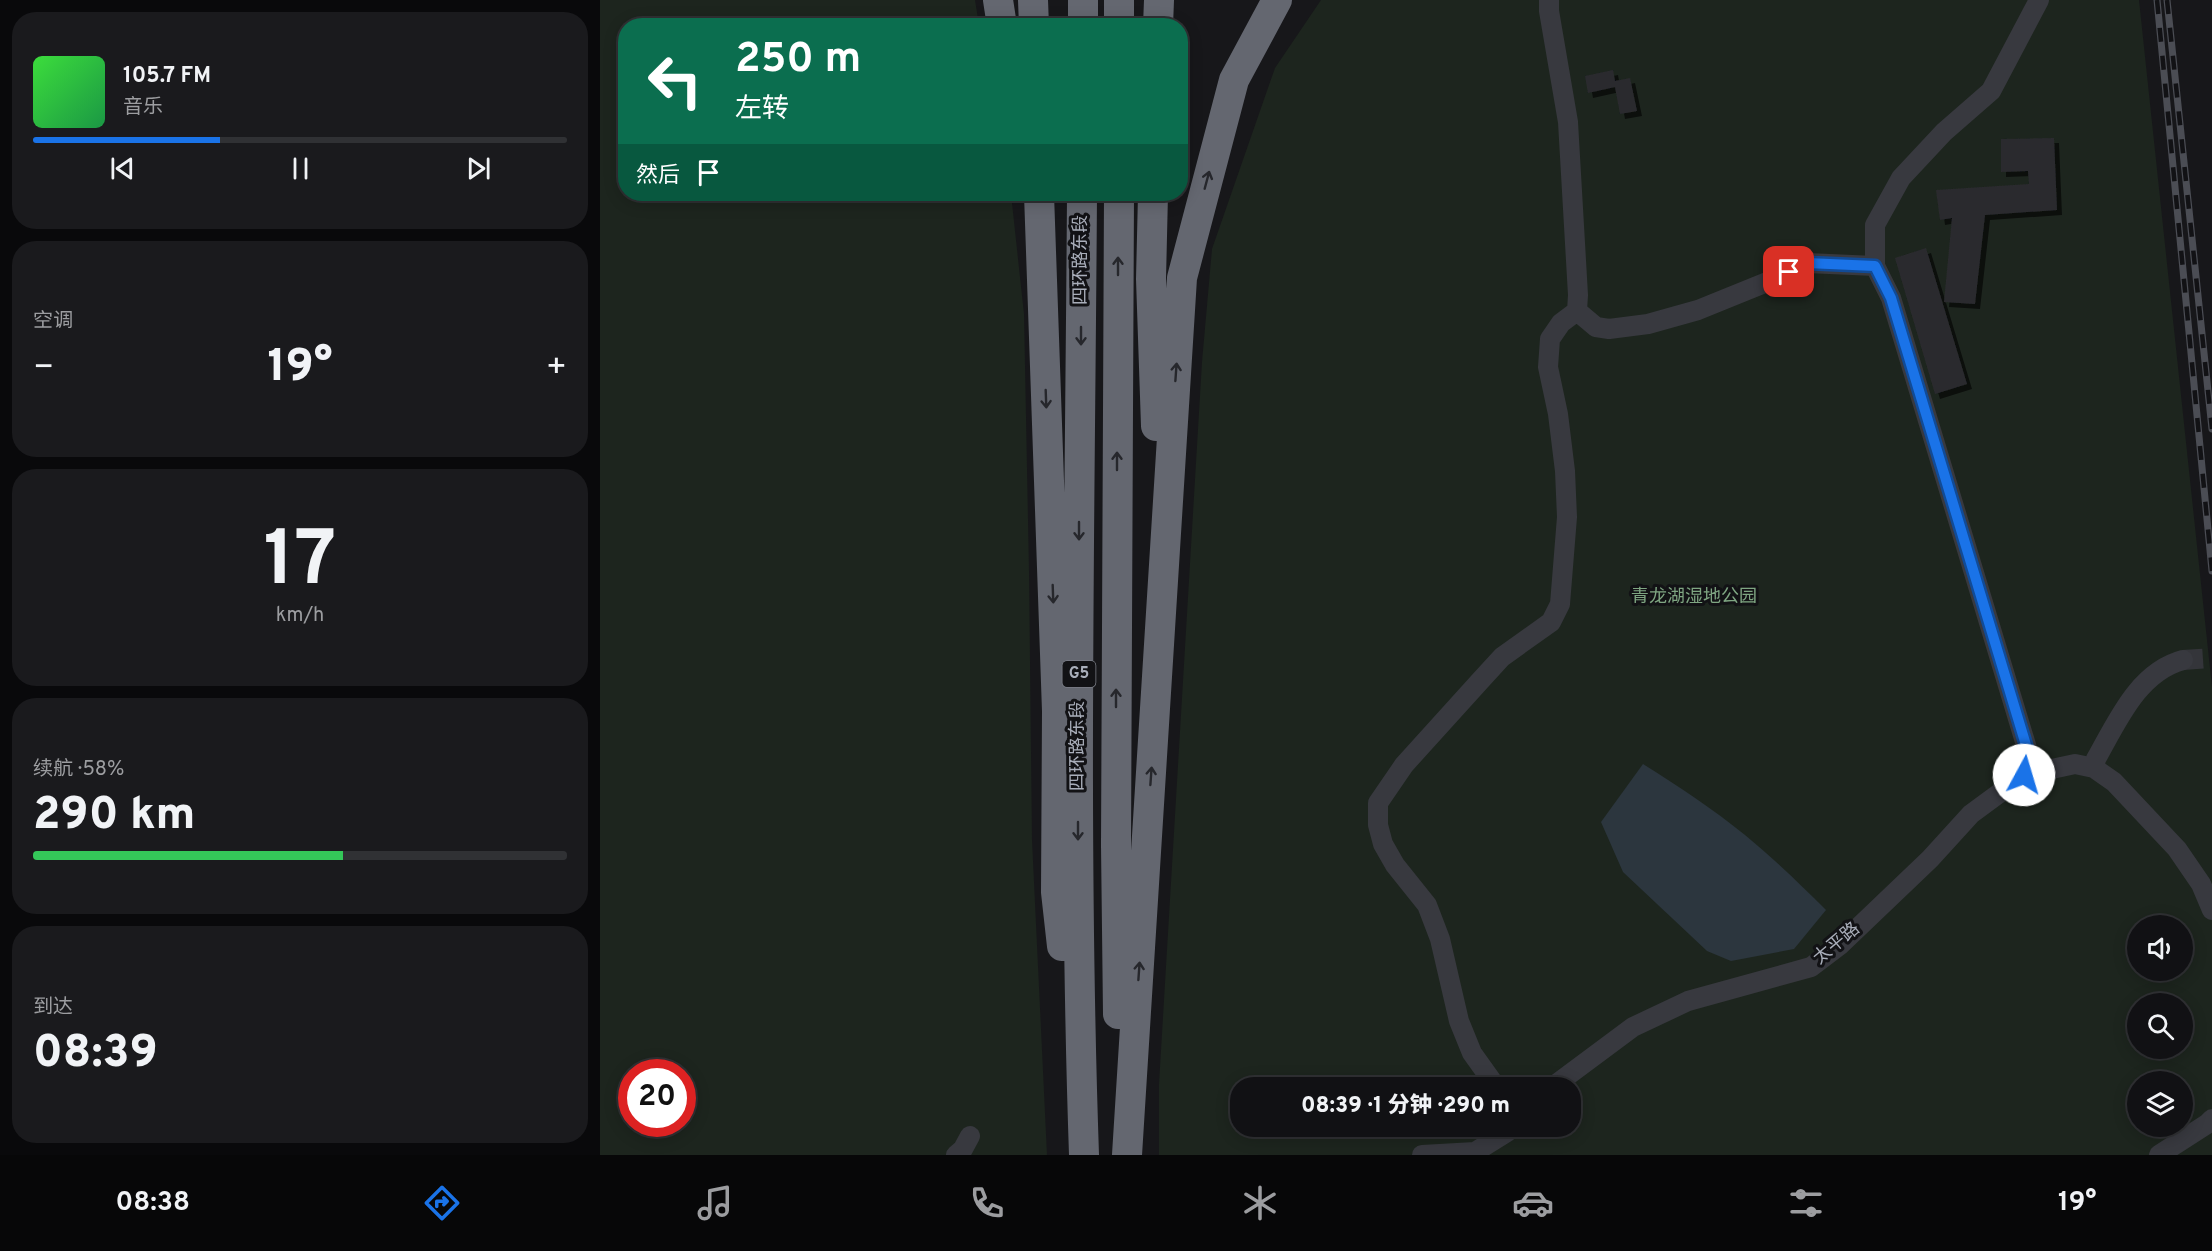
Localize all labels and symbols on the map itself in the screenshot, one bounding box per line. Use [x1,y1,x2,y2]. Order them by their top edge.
one-way arrow [1202,171,1214,190]
street label: 四环路东段 [1070,215,1093,305]
pin [1763,246,1814,297]
one-way arrow [1112,256,1124,276]
one-way arrow [1075,325,1087,345]
one-way arrow [1171,363,1182,383]
one-way arrow [1041,388,1052,408]
one-way arrow [1112,451,1123,471]
one-way arrow [1074,520,1085,540]
one-way arrow [1047,583,1058,603]
park label: 青龙湖湿地公园 [1631,586,1757,609]
road number: G5 [1062,661,1096,687]
one-way arrow [1111,688,1122,708]
street label: 四环路东段 [1067,701,1090,791]
position arrow [1992,743,2056,807]
one-way arrow [1145,767,1156,787]
one-way arrow [1072,820,1084,840]
street label: 太平路 [1809,918,1865,970]
one-way arrow [1133,961,1144,981]
speed limit sign: 20 [618,1059,696,1137]

